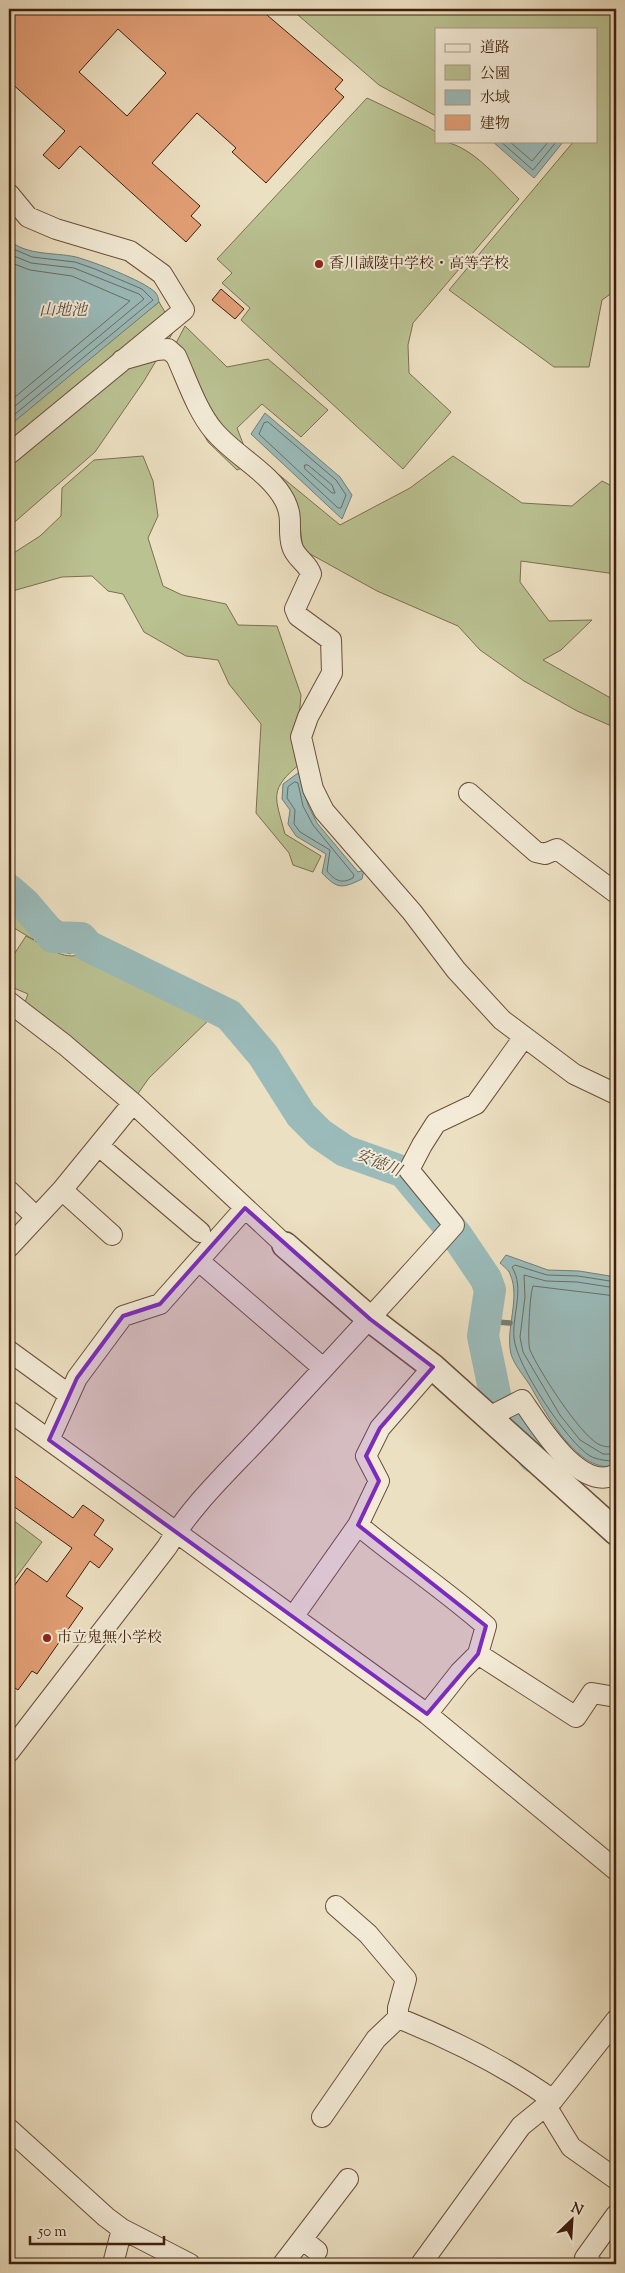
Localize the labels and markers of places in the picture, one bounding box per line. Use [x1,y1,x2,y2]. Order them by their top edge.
place label: 香川誠陵中学校・高等学校 [329,254,509,275]
marker: 香川誠陵中学校・高等学校 [313,258,325,270]
place label: 市立鬼無小学校 [57,1628,162,1649]
marker: 市立鬼無小学校 [41,1632,53,1644]

